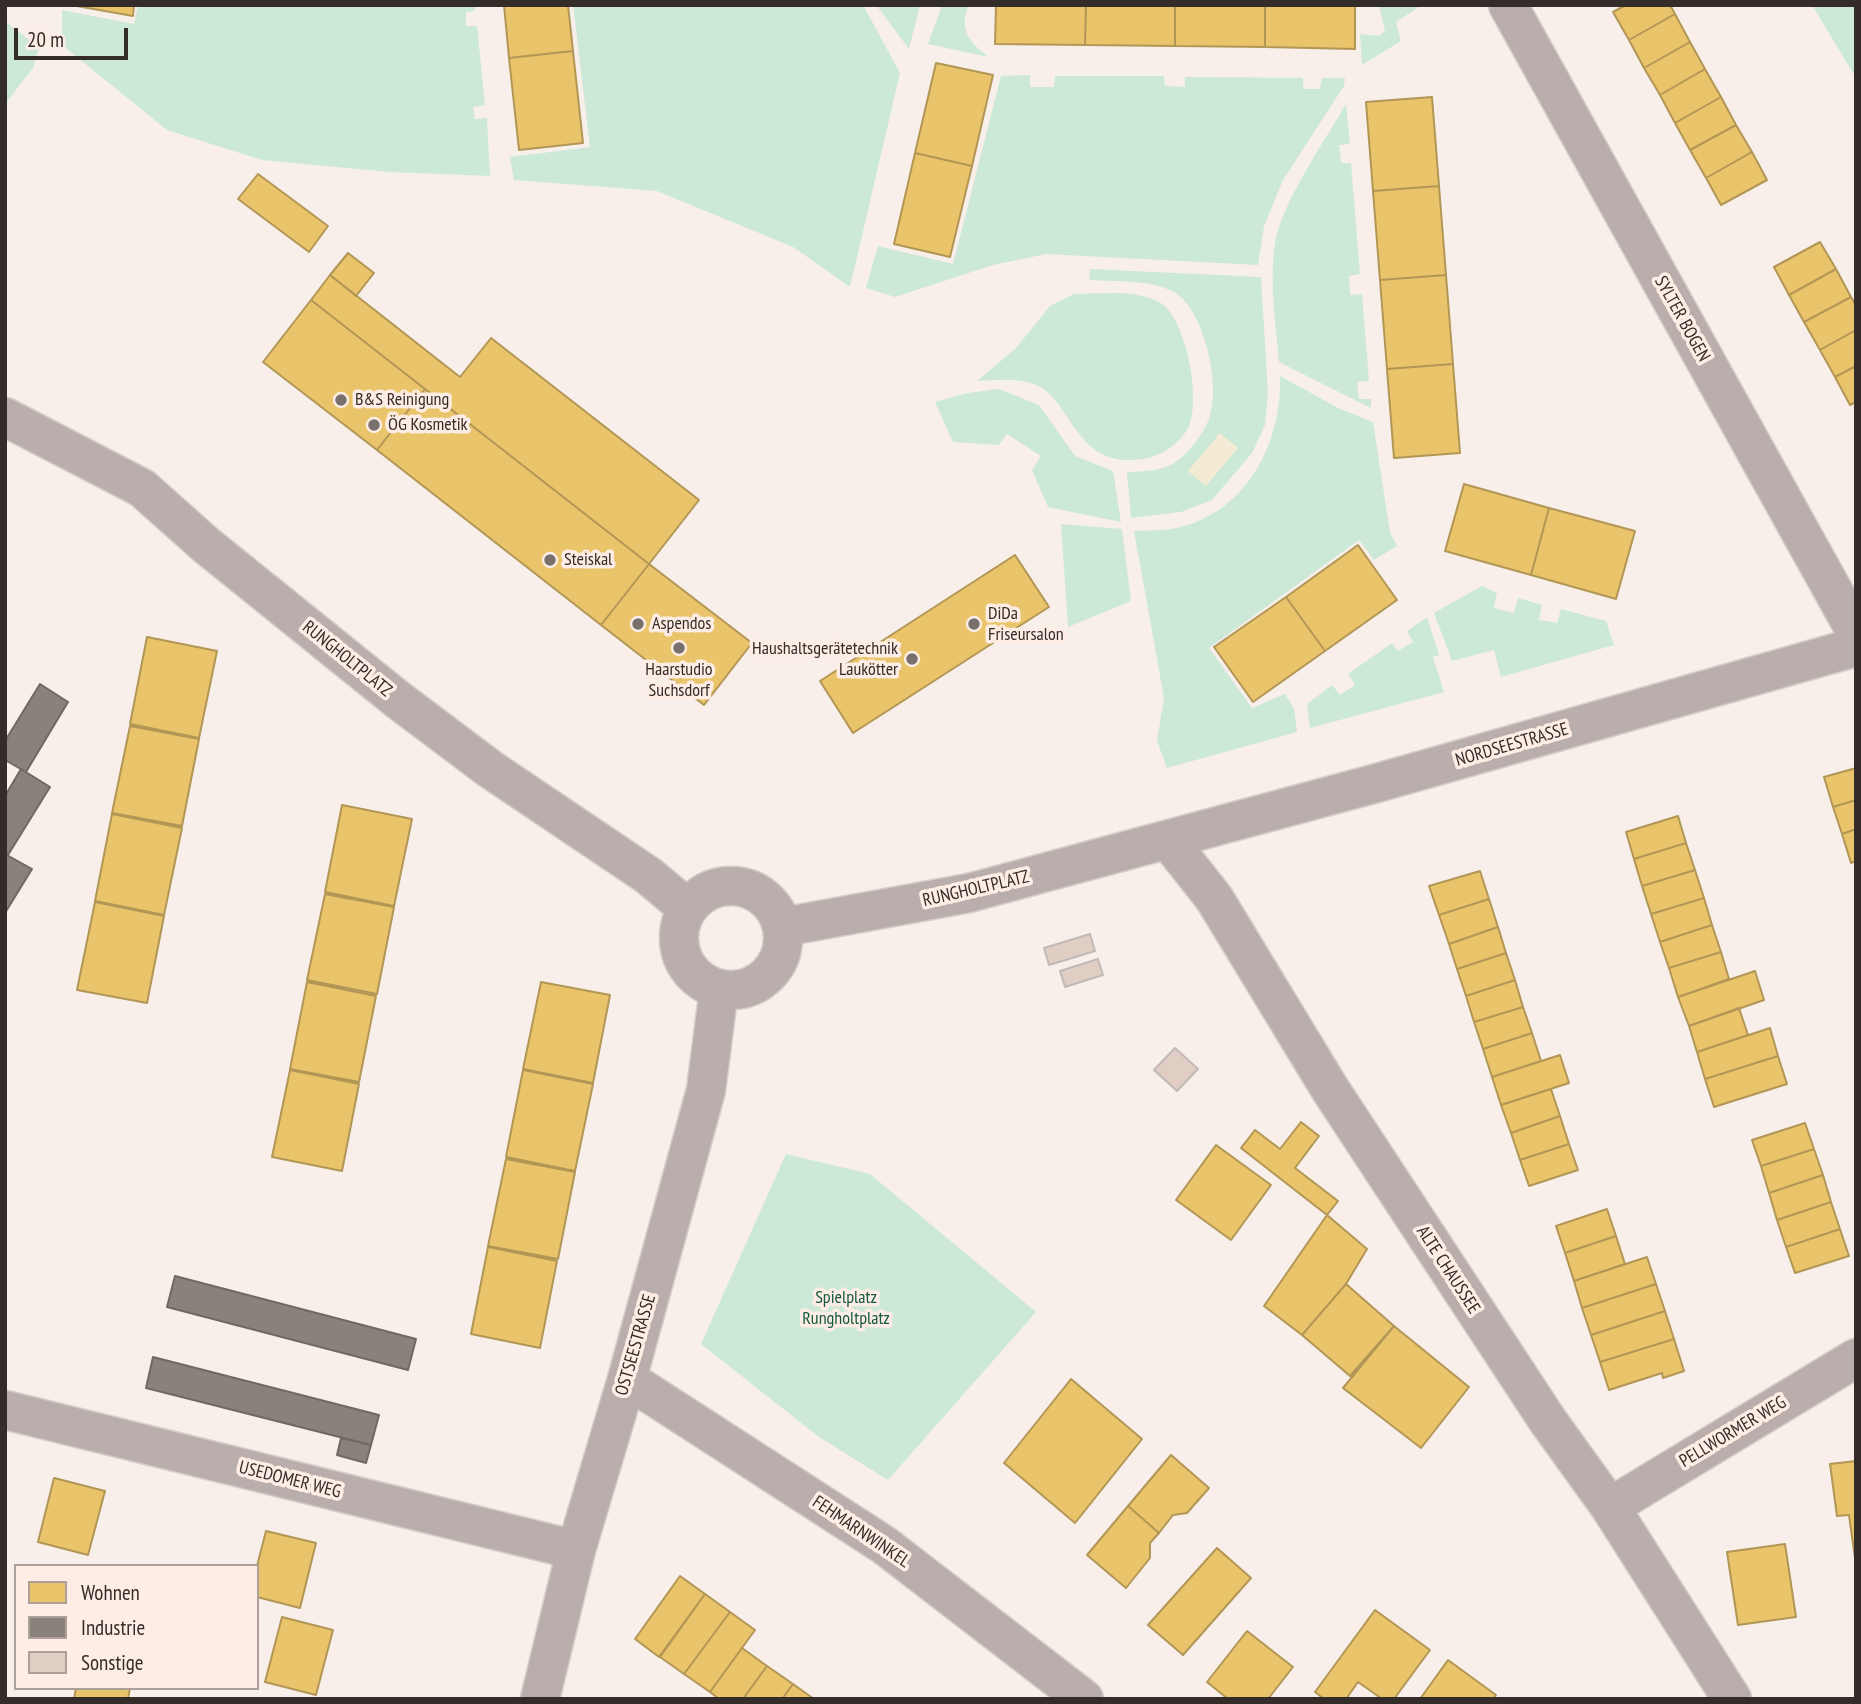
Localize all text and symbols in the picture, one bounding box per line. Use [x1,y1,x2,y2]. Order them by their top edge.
scale bar [18,14,131,58]
text: 20 m [27,26,64,53]
street label: SYLTER BOGEN [1650,272,1714,366]
place label: B&S Reinigung [355,389,449,411]
marker: B&S Reinigung [333,392,349,408]
place label: ÖG Kosmetik [388,414,468,436]
marker: ÖG Kosmetik [366,417,382,433]
place label: Steiskal [564,549,612,571]
marker: Steiskal [542,552,558,568]
place label: DiDa Friseursalon [988,603,1064,646]
place label: Aspendos [652,613,711,635]
street label: RUNGHOLTPLATZ [298,616,396,702]
marker: Aspendos [630,616,646,632]
marker: DiDa Friseursalon [966,616,982,632]
place label: Haushaltsgerätetechnik Laukötter [752,638,898,680]
marker: Haarstudio Suchsdorf [671,640,687,656]
marker: Haushaltsgerätetechnik Laukötter [904,651,920,667]
place label: Haarstudio Suchsdorf [645,659,713,702]
street label: NORDSEESTRASSE [1453,719,1571,771]
street label: RUNGHOLTPLATZ [921,866,1031,912]
street label: ALTE CHAUSSEE [1412,1222,1484,1318]
park label: Spielplatz Rungholtplatz [802,1287,890,1330]
street label: OSTSEESTRASSE [611,1292,661,1398]
street label: PELLWORMER WEG [1676,1392,1790,1472]
street label: USEDOMER WEG [237,1457,343,1503]
street label: FEHMARNWINKEL [808,1491,914,1573]
legend [14,1564,259,1690]
text: Wohnen [81,1579,140,1606]
text: Industrie [81,1614,145,1641]
text: Sonstige [81,1649,143,1676]

